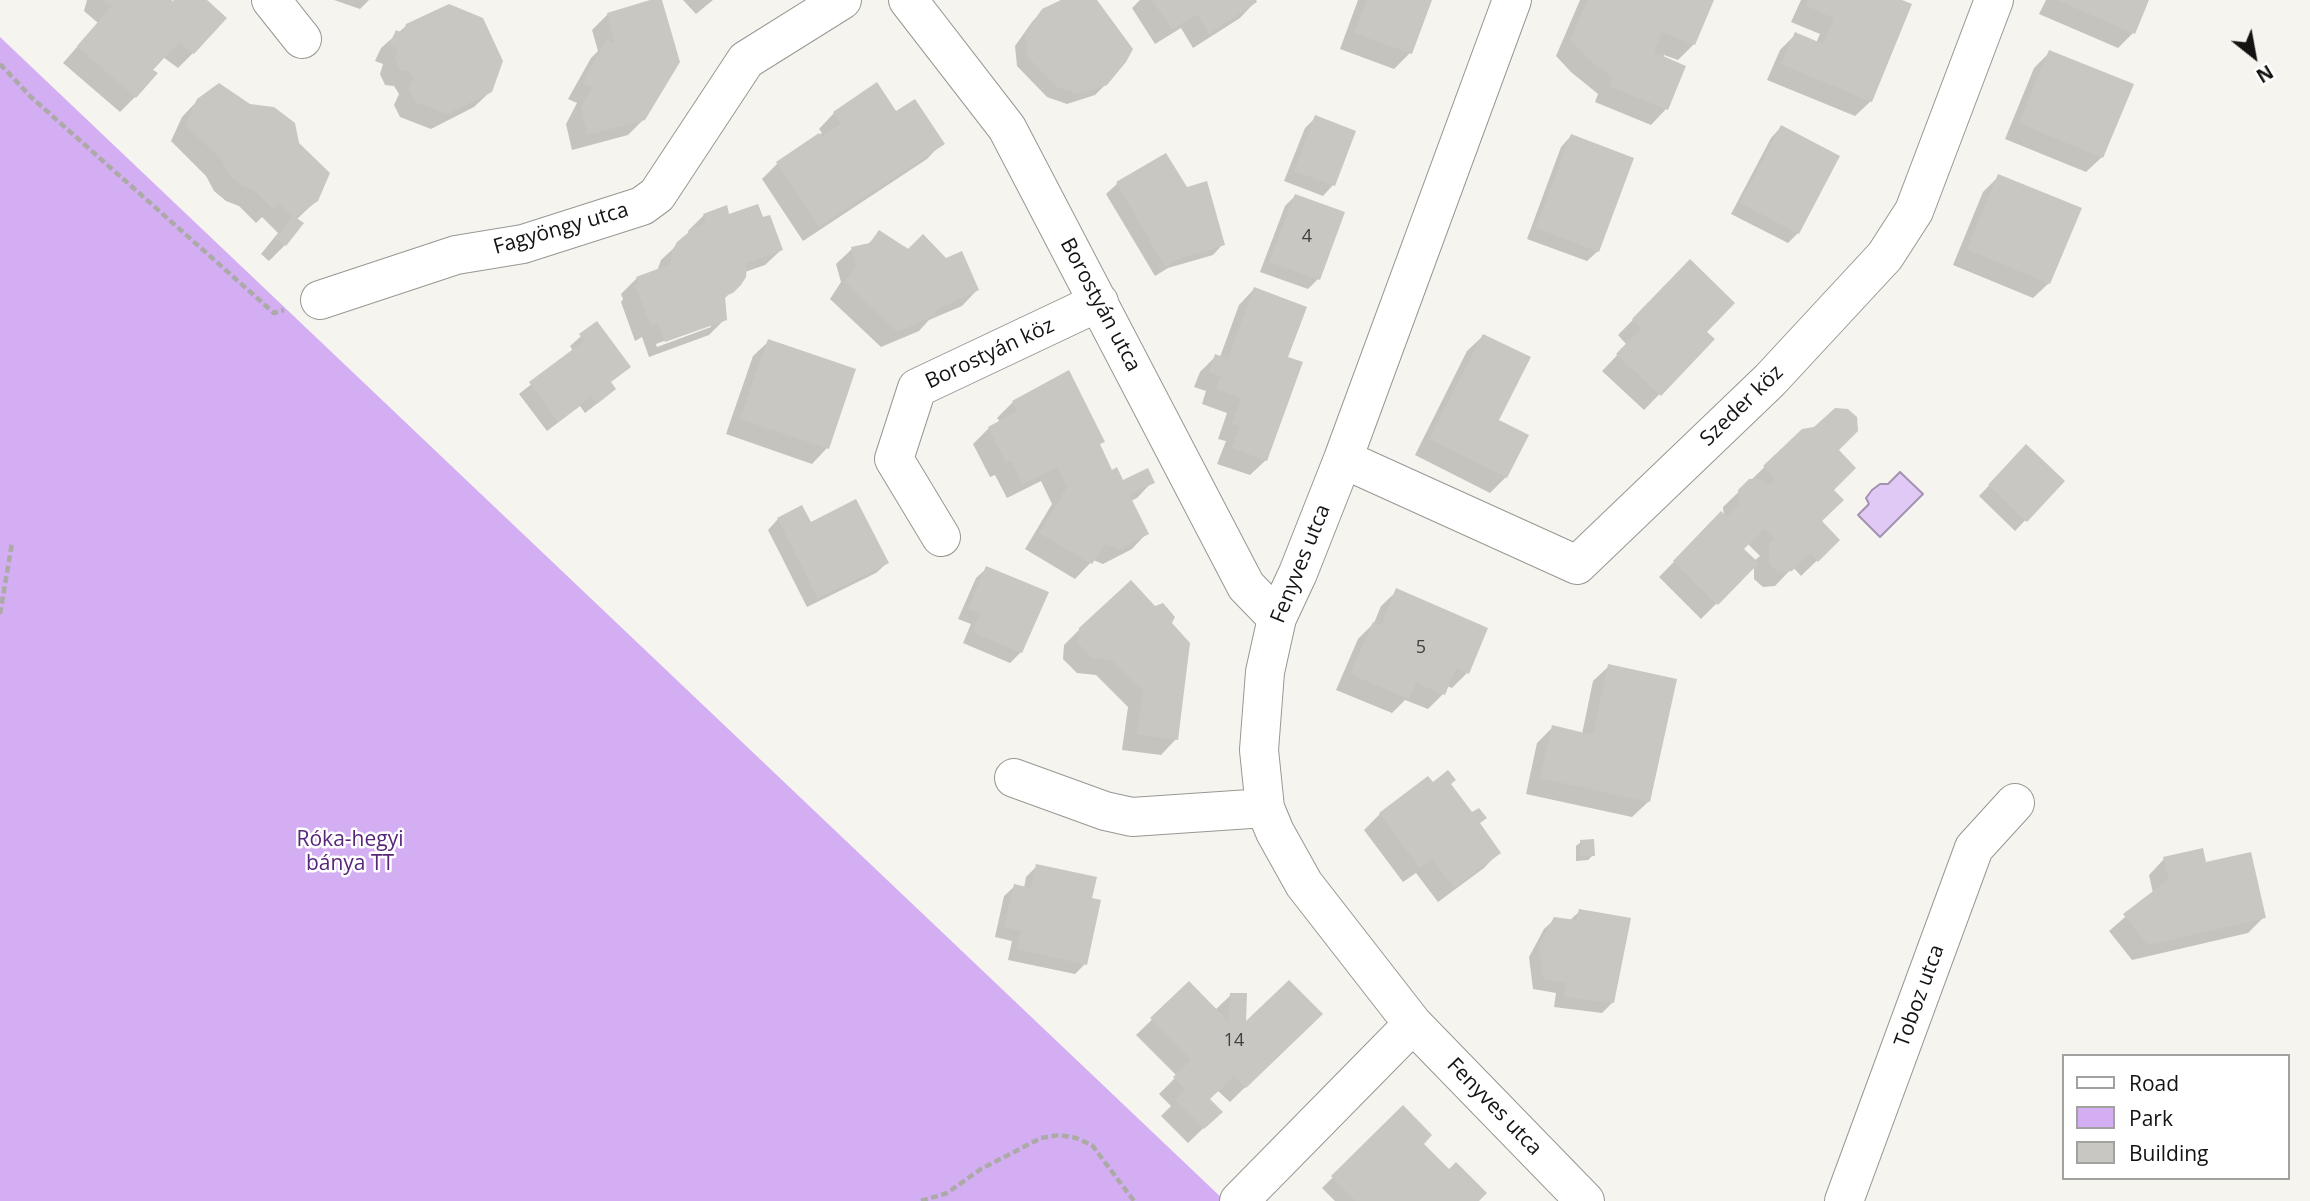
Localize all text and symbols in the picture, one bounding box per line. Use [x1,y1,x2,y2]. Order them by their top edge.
north arrow [2219,21,2289,91]
text: N [2252,59,2278,89]
street label: Fagyöngy utca [491,198,631,260]
house number: 4 [1302,226,1312,248]
street label: Borostyán utca [1054,234,1146,376]
street label: Borostyán köz [922,313,1058,395]
street label: Szeder köz [1695,360,1789,452]
street label: Fenyves utca [1266,501,1336,627]
house number: 5 [1416,637,1426,659]
park label: Róka-hegyi bánya TT [297,827,403,877]
street label: Toboz utca [1890,941,1950,1051]
house number: 14 [1224,1030,1244,1052]
street label: Fenyves utca [1441,1053,1547,1161]
legend [2062,1054,2289,1180]
text: Road [2129,1069,2179,1097]
text: Park [2129,1104,2173,1132]
text: Building [2129,1139,2208,1167]

